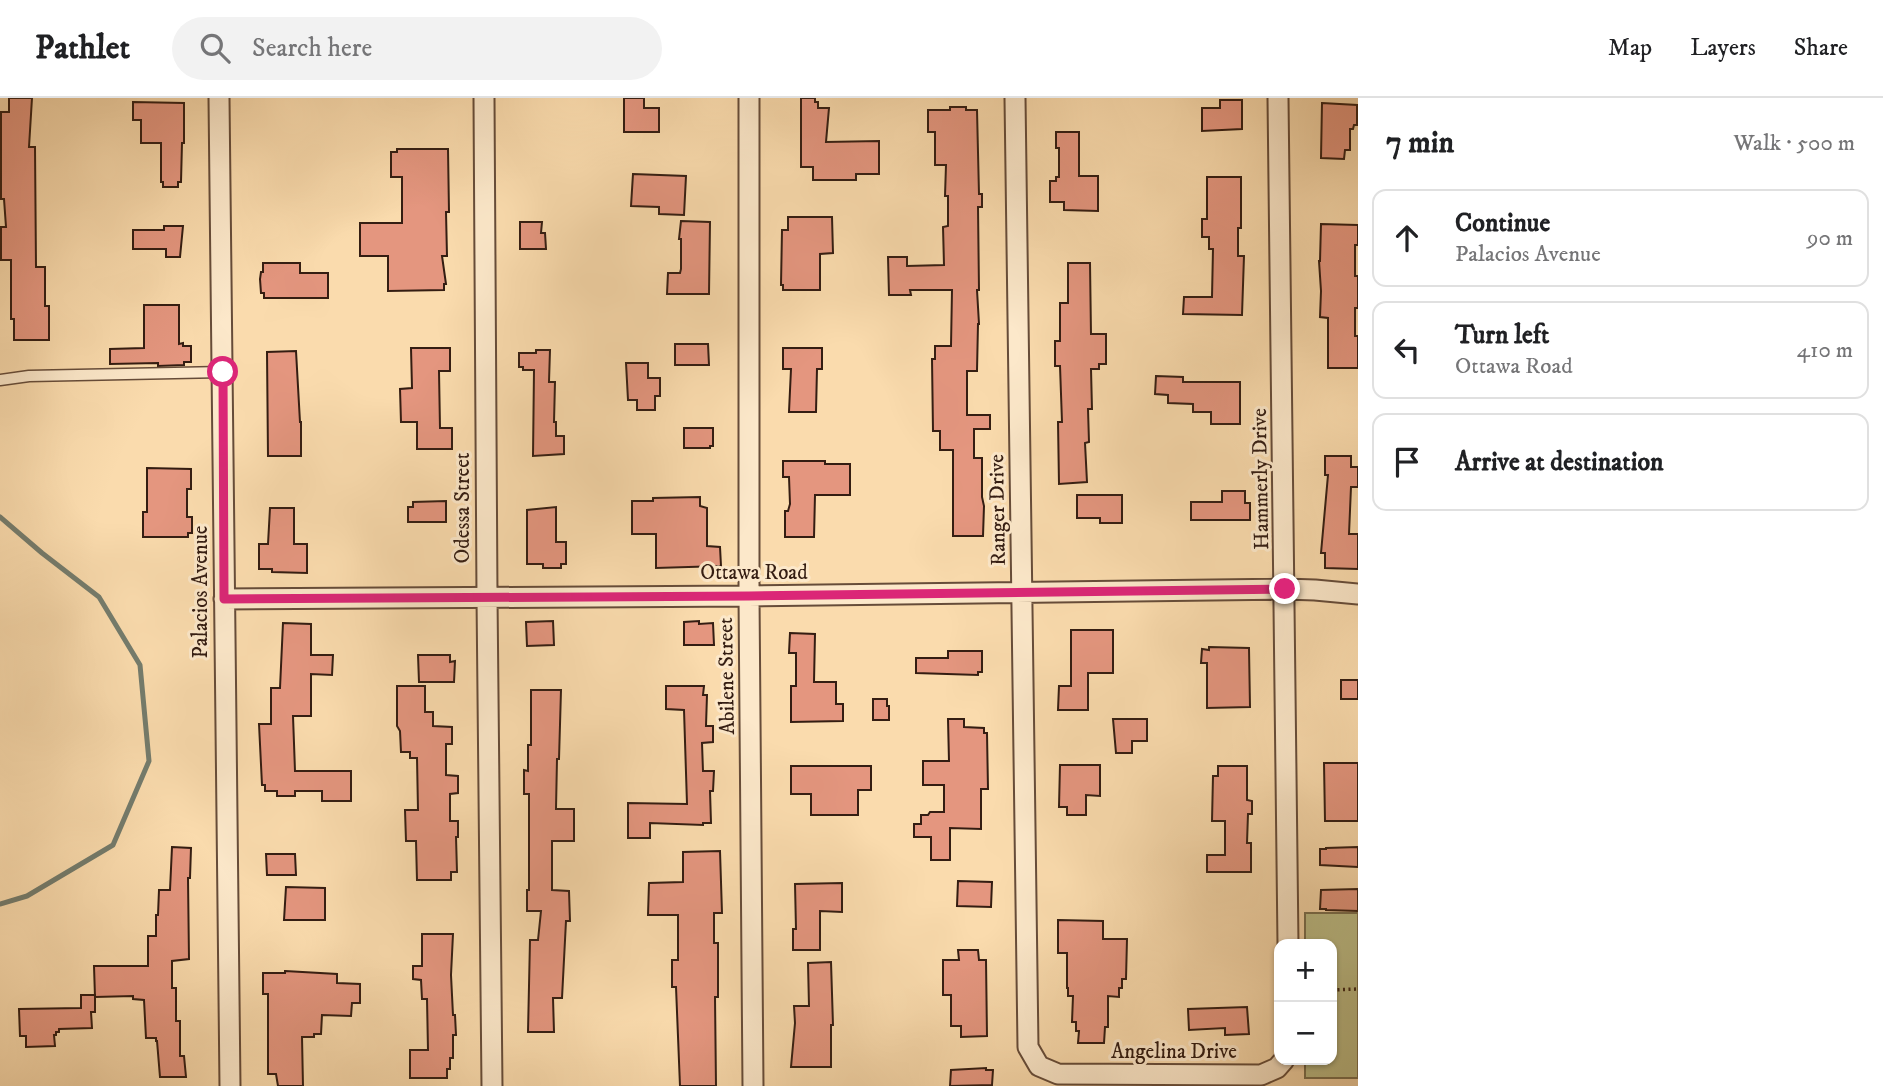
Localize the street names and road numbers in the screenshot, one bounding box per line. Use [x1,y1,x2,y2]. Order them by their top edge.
street label: Hammerly Drive [1247,408,1275,550]
street label: Odessa Street [450,452,476,564]
street label: Ranger Drive [984,454,1012,566]
street label: Palacios Avenue [188,525,214,659]
street label: Ottawa Road [700,560,808,586]
street label: Abilene Street [713,617,741,735]
street label: Angelina Drive [1111,1039,1237,1065]

